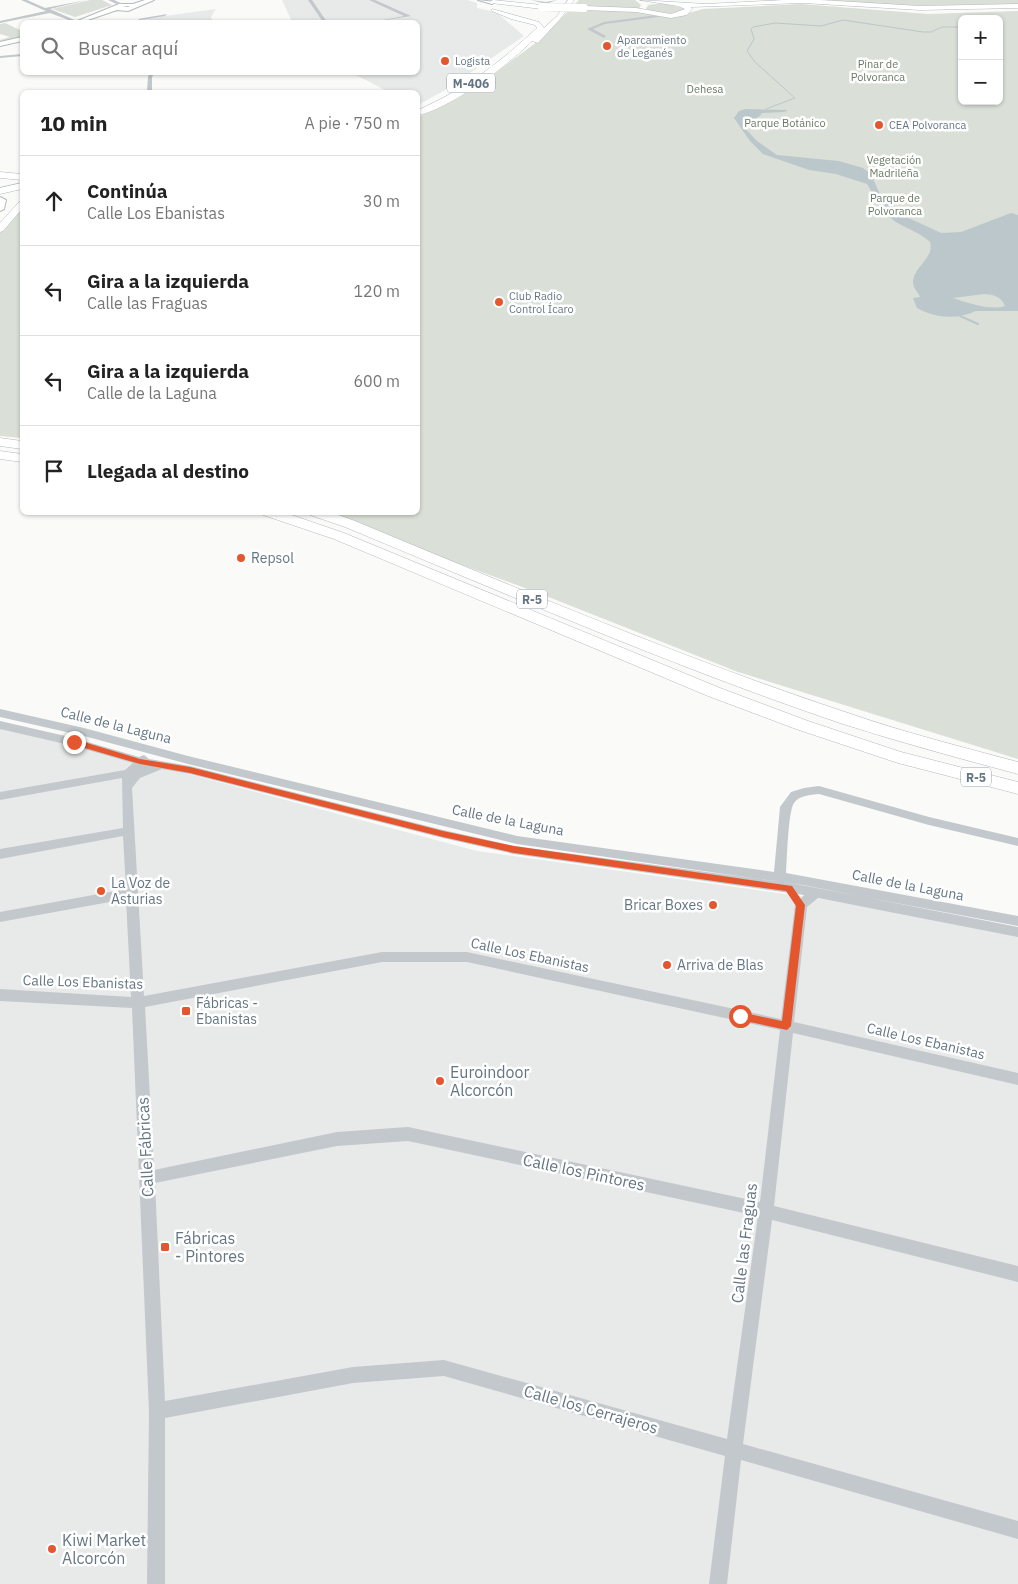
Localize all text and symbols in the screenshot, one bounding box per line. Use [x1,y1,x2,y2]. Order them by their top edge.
map controls [958,15,1003,105]
button: + [958,15,1003,60]
search box [20,20,420,75]
place label: Aparcamiento de Leganés [617,33,686,60]
icon: search [38,34,66,62]
text: Buscar aquí [78,36,178,60]
marker: Aparcamiento de Leganés [601,40,613,52]
place label: Logista [455,54,490,68]
marker: Logista [439,55,451,67]
park label: Pinar de Polvoranca [851,57,905,84]
button: − [958,60,1003,105]
road number: M-406 [447,74,495,92]
park label: Dehesa [687,82,724,96]
text: 10 min [40,109,107,137]
text: A pie · 750 m [305,113,400,133]
park label: Parque Botánico [744,116,826,130]
place label: CEA Polvoranca [889,118,967,132]
marker: CEA Polvoranca [873,119,885,131]
park label: Vegetación Madrileña [867,153,921,180]
text: Continúa [87,179,168,203]
icon: ahead [40,187,68,215]
text: 30 m [363,191,400,211]
park label: Parque de Polvoranca [868,191,922,218]
text: Calle Los Ebanistas [87,203,225,223]
text: Gira a la izquierda [87,269,249,293]
icon: left [40,277,68,305]
text: 120 m [353,281,400,301]
place label: Club Radio Control Ícaro [509,289,574,316]
text: Calle las Fraguas [87,293,208,313]
marker: Club Radio Control Ícaro [493,296,505,308]
text: Gira a la izquierda [87,359,249,383]
icon: left [40,367,68,395]
text: 600 m [353,371,400,391]
text: Calle de la Laguna [87,383,217,403]
icon: arrive [40,457,68,485]
text: Llegada al destino [87,459,249,483]
place label: Repsol [251,549,294,567]
marker: Repsol [235,552,247,564]
road number: R-5 [517,590,547,608]
street label: Calle de la Laguna [59,703,174,748]
route end [63,731,86,754]
road number: R-5 [961,768,991,786]
street label: Calle de la Laguna [451,800,566,840]
street label: Calle de la Laguna [851,865,966,905]
place label: La Voz de Asturias [111,874,171,908]
marker: La Voz de Asturias [95,885,107,897]
place label: Bricar Boxes [624,896,703,914]
marker: Bricar Boxes [707,899,719,911]
street label: Calle Los Ebanistas [469,934,591,976]
place label: Arriva de Blas [677,956,764,974]
marker: Arriva de Blas [661,959,673,971]
street label: Calle Los Ebanistas [22,971,144,993]
place label: Fábricas - Ebanistas [196,994,258,1028]
marker: Fábricas - Ebanistas [180,1005,192,1017]
route start [729,1005,752,1028]
street label: Calle Los Ebanistas [865,1019,987,1063]
place label: Euroindoor Alcorcón [450,1062,529,1100]
marker: Euroindoor Alcorcón [434,1075,446,1087]
street label: Calle Fábricas [132,1097,158,1197]
street label: Calle los Pintores [521,1149,647,1195]
street label: Calle las Fraguas [727,1182,761,1304]
place label: Fábricas - Pintores [175,1228,245,1266]
marker: Fábricas - Pintores [159,1241,171,1253]
street label: Calle los Cerrajeros [522,1380,660,1438]
place label: Kiwi Market Alcorcón [62,1530,146,1568]
marker: Kiwi Market Alcorcón [46,1543,58,1555]

